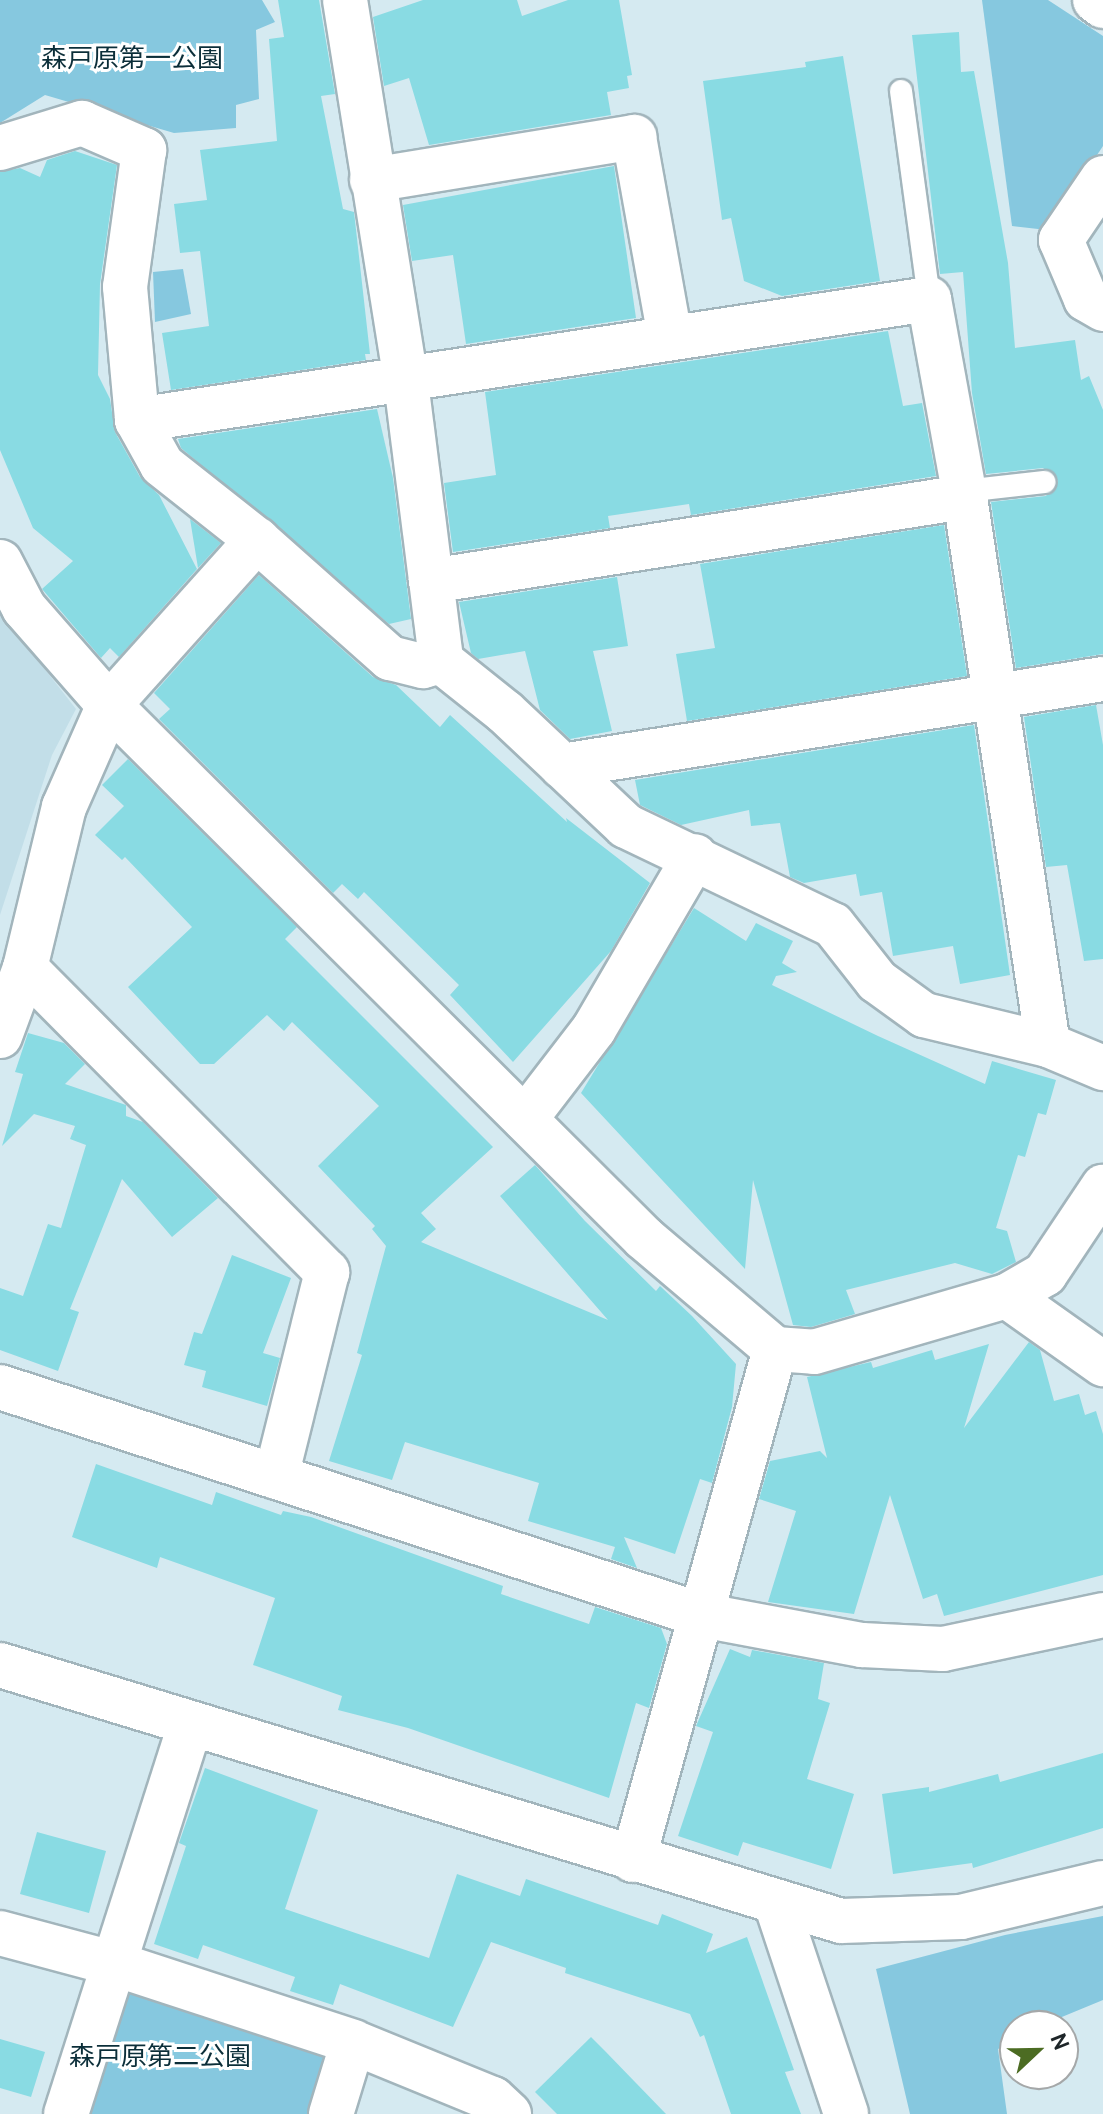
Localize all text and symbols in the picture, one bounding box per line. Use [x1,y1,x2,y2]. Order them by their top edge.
park label: 森戸原第一公園 [41,43,223,75]
north arrow [999,2010,1079,2090]
text: N [1044,2029,1075,2054]
park label: 森戸原第二公園 [69,2041,251,2073]

